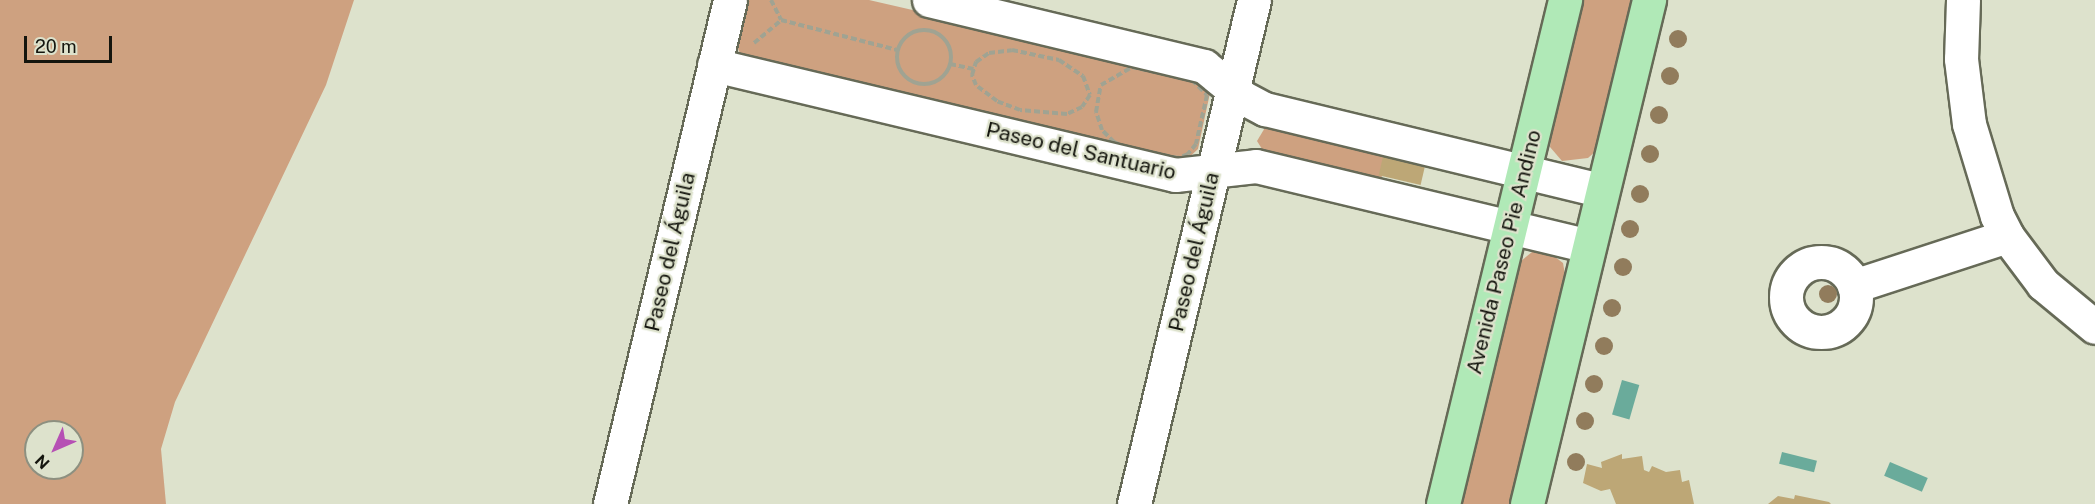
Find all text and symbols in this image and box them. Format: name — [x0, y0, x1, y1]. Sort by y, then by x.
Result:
scale bar — [27, 24, 116, 62]
text: 20 m — [35, 36, 77, 57]
street label: Paseo del Santuario — [983, 117, 1179, 185]
street label: Avenida Paseo Pie Andino — [1461, 127, 1547, 377]
street label: Paseo del Águila — [639, 170, 701, 334]
street label: Paseo del Águila — [1163, 170, 1225, 334]
north arrow — [24, 420, 84, 480]
text: N — [31, 451, 53, 473]

